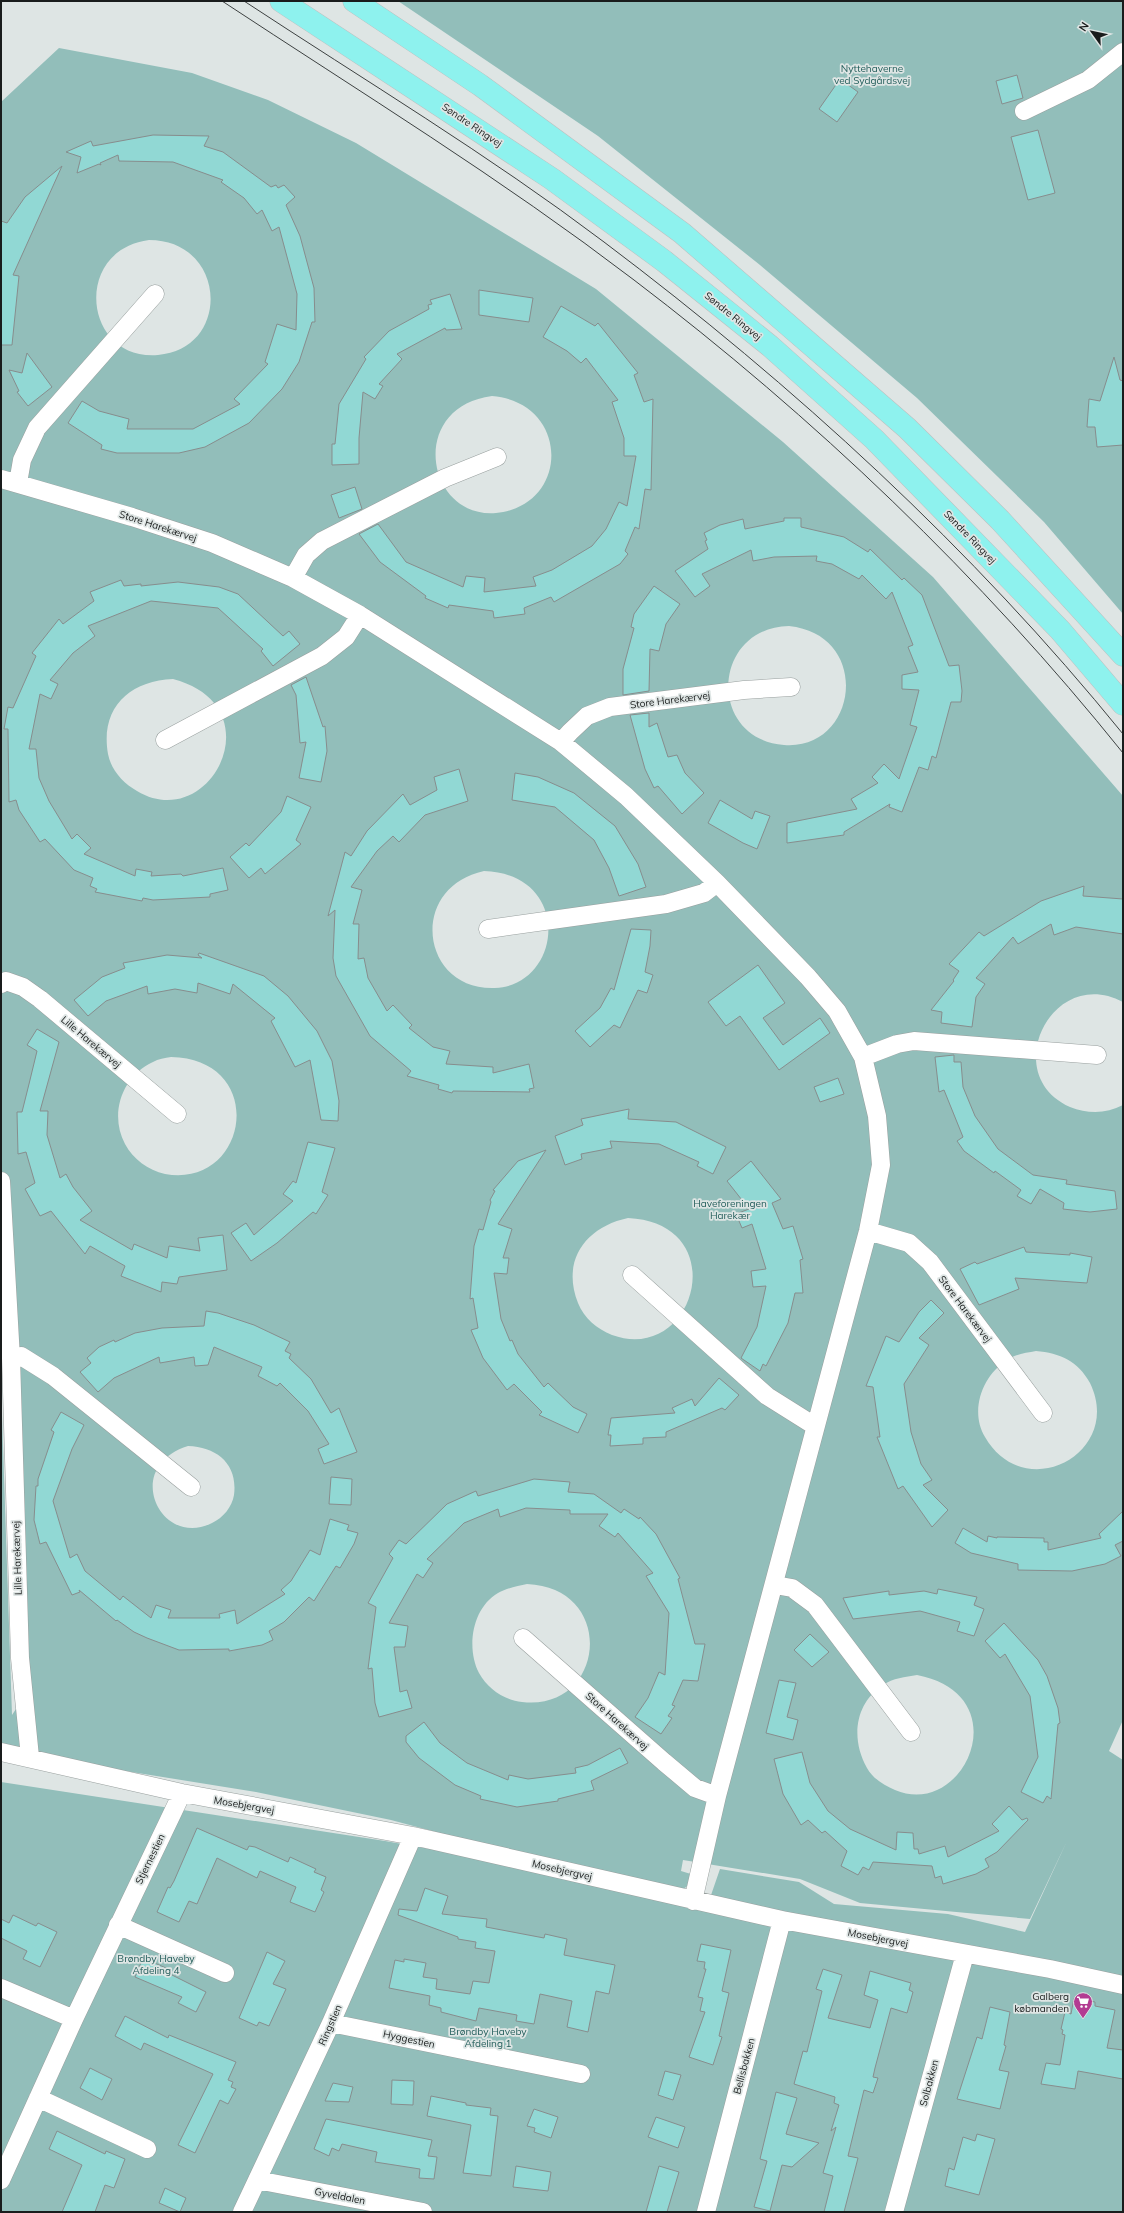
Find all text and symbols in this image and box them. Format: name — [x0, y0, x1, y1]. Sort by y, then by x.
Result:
north arrow — [1072, 12, 1112, 52]
text: N — [1075, 19, 1092, 34]
park label: Nyttehaverne ved Sydgårdsvej — [834, 62, 910, 87]
street label: Søndre Ringvej — [439, 100, 505, 150]
street label: Søndre Ringvej — [702, 289, 764, 343]
street label: Store Harekærvej — [118, 507, 198, 545]
street label: Søndre Ringvej — [941, 507, 999, 567]
street label: Store Harekærvej — [629, 689, 711, 711]
street label: Lille Harekærvej — [58, 1013, 124, 1071]
park label: Haveforeningen Harekær — [693, 1197, 767, 1222]
street label: Store Harekærvej — [936, 1273, 994, 1345]
street label: Lille Harekærvej — [9, 1521, 25, 1595]
street label: Store Harekærvej — [583, 1689, 651, 1753]
street label: Mosebjergvej — [213, 1793, 275, 1817]
street label: Stjernestien — [132, 1832, 168, 1886]
street label: Mosebjergvej — [531, 1857, 593, 1883]
street label: Mosebjergvej — [847, 1926, 909, 1950]
park label: Brøndby Haveby Afdeling 4 — [117, 1952, 195, 1977]
place label: Galberg købmanden — [1014, 1990, 1069, 2015]
supermarket icon: Galberg købmanden — [1072, 1991, 1094, 2019]
street label: Ringstien — [315, 2002, 345, 2047]
park label: Brøndby Haveby Afdeling 1 — [449, 2025, 527, 2050]
street label: Hyggestien — [382, 2027, 436, 2051]
street label: Bellisbakken — [730, 2036, 758, 2096]
street label: Solbakken — [917, 2058, 941, 2108]
street label: Gyveldalen — [313, 2185, 367, 2207]

